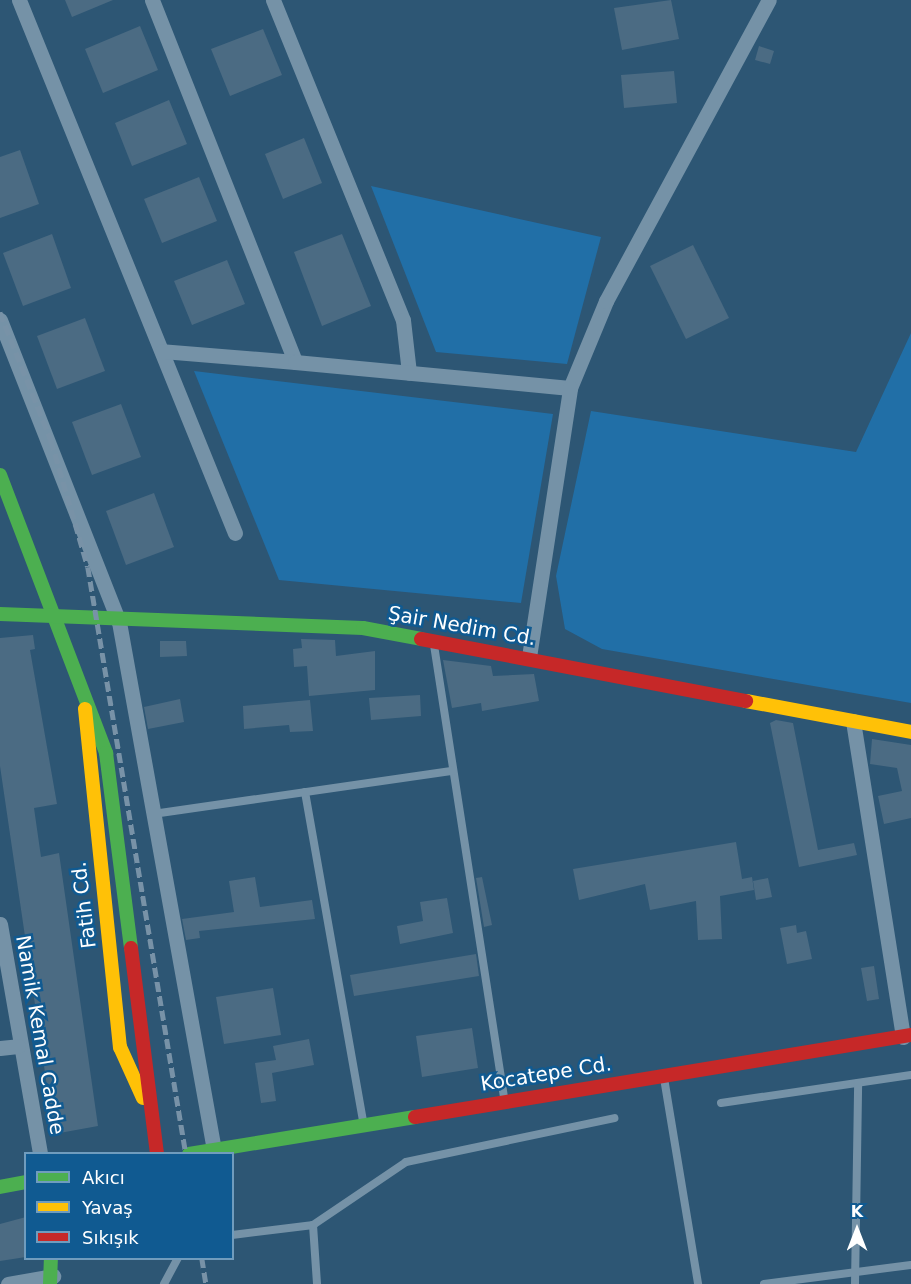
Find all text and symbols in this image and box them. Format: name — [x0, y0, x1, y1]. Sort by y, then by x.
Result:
street label: Şair Nedim Cd. — [386, 601, 538, 651]
street label: Fatih Cd. — [67, 860, 101, 950]
street label: Namik Kemal Cadde — [11, 933, 69, 1137]
street label: Kocatepe Cd. — [479, 1052, 613, 1096]
legend — [24, 1152, 234, 1260]
text: Akıcı — [82, 1167, 125, 1188]
text: Yavaş — [82, 1197, 133, 1218]
north arrow — [827, 1200, 887, 1260]
text: K — [851, 1202, 863, 1221]
text: Sıkışık — [82, 1227, 139, 1248]

